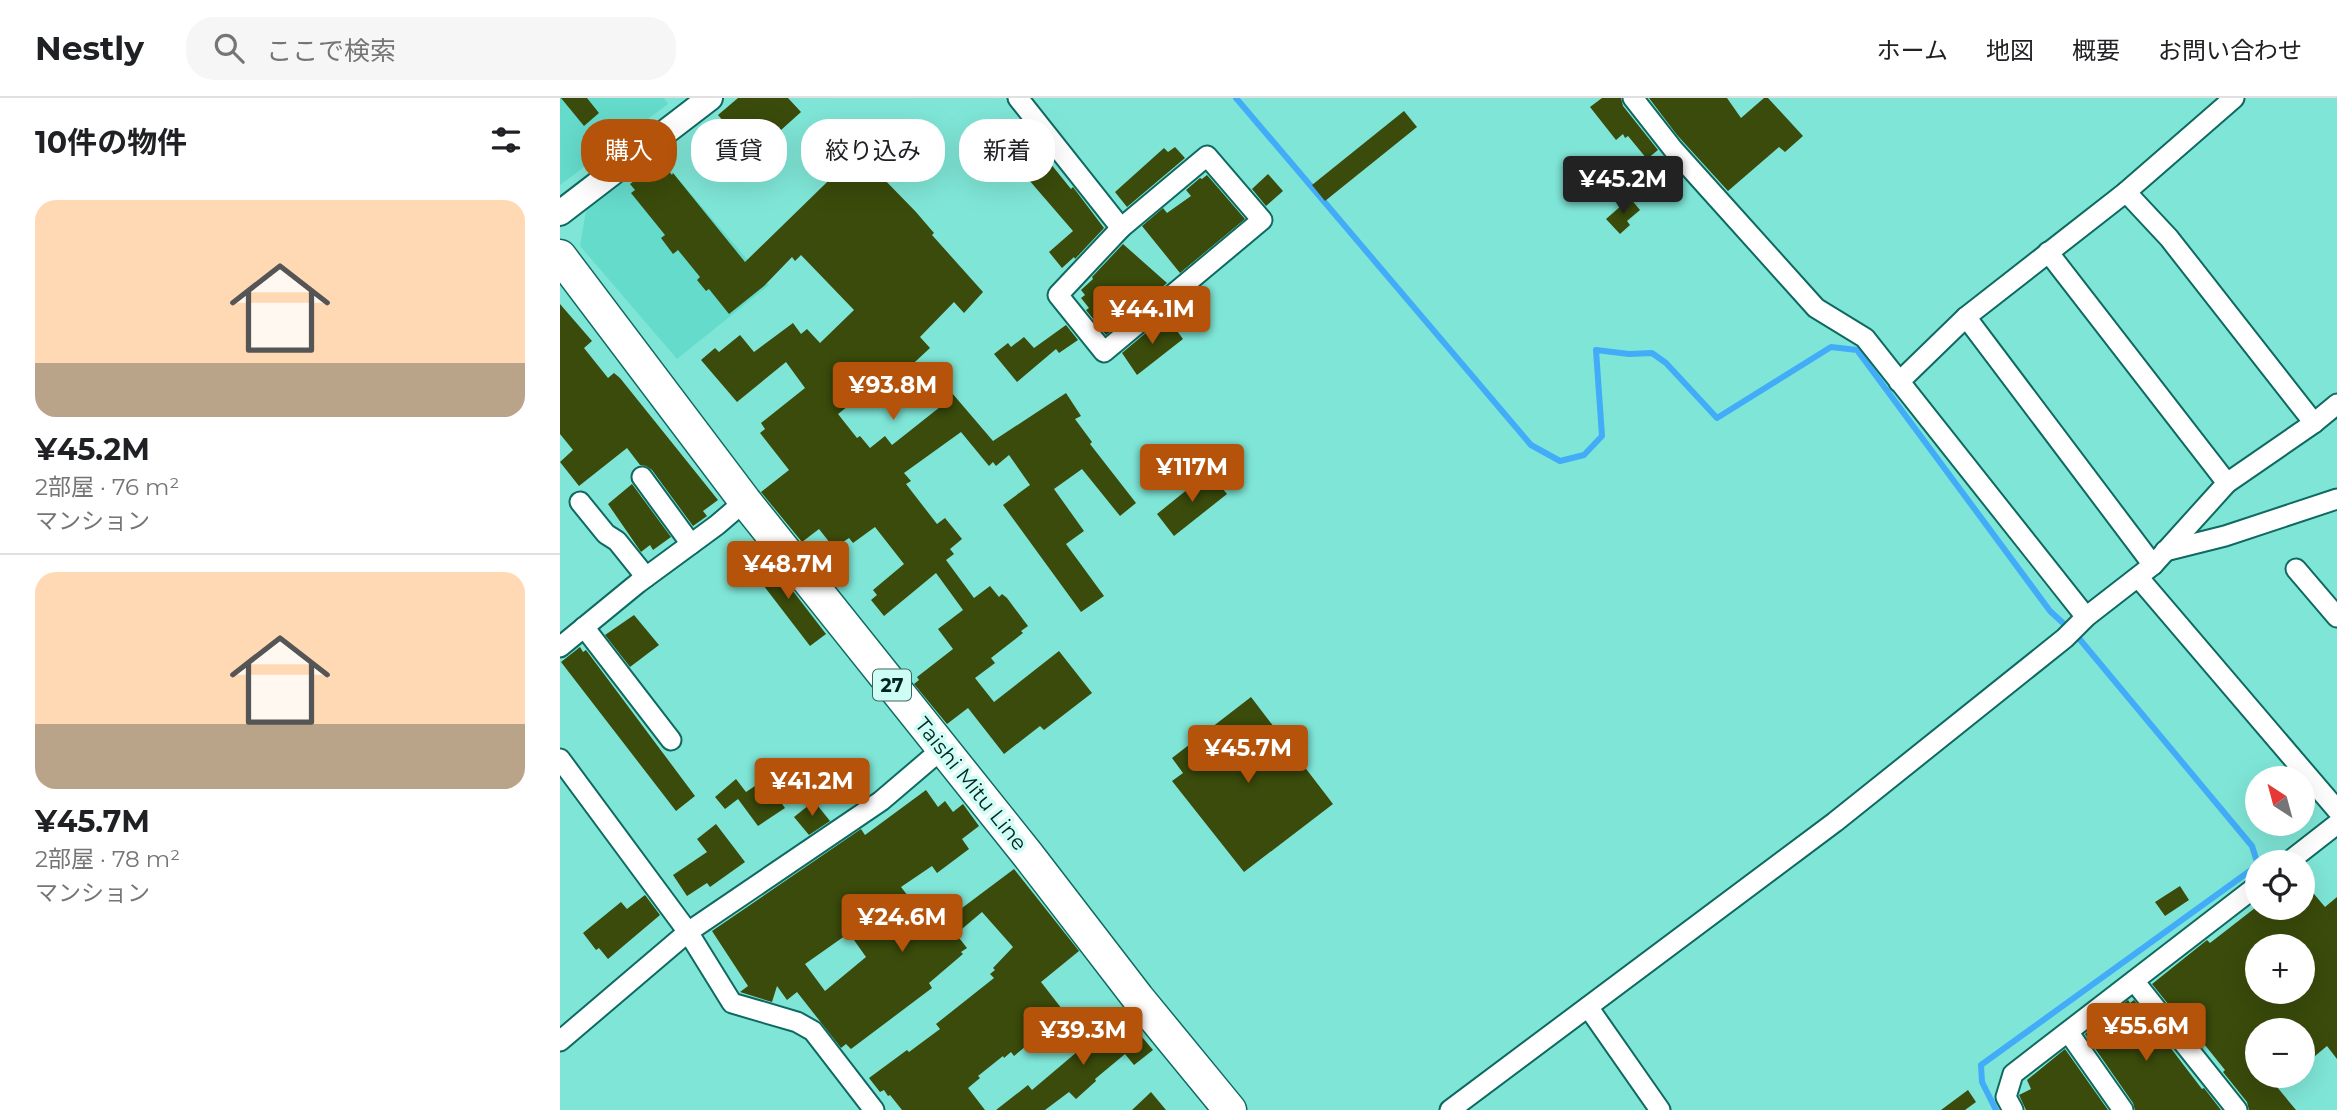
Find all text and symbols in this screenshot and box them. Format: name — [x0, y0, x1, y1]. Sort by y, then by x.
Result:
search box — [186, 17, 676, 80]
text: Nestly — [35, 28, 144, 68]
icon: search — [210, 29, 248, 67]
text: ここで検索 — [266, 35, 396, 67]
text: ホーム — [1877, 36, 1948, 65]
text: 地図 — [1986, 36, 2034, 65]
text: 概要 — [2072, 36, 2120, 65]
text: お問い合わせ — [2158, 36, 2302, 65]
chip: 購入 — [581, 119, 677, 182]
chip: 賃貸 — [691, 119, 787, 182]
chip: 絞り込み — [801, 119, 945, 182]
chip: 新着 — [959, 119, 1055, 182]
icon: filters — [487, 121, 525, 159]
text: 10件の物件 — [35, 124, 187, 161]
pin: ¥45.2M — [1566, 156, 1680, 216]
text: ¥45.2M — [1579, 165, 1667, 193]
icon: home — [217, 245, 343, 371]
pin: ¥44.1M — [1095, 286, 1209, 346]
text: ¥44.1M — [1109, 295, 1195, 323]
pin: ¥93.8M — [836, 362, 950, 422]
text: ¥93.8M — [849, 371, 937, 399]
text: ¥45.2M — [35, 431, 150, 468]
pin: ¥117M — [1143, 444, 1241, 504]
text: ¥117M — [1156, 453, 1228, 481]
text: 2部屋 · 76 m² — [35, 473, 179, 501]
text: マンション — [35, 507, 150, 535]
pin: ¥48.7M — [731, 542, 845, 601]
text: ¥48.7M — [743, 550, 833, 578]
icon: home — [217, 617, 343, 743]
road number: 27 — [873, 670, 911, 700]
street label: Taishi Mitu Line — [910, 712, 1033, 855]
pin: ¥45.7M — [1191, 726, 1305, 785]
text: ¥45.7M — [1204, 734, 1292, 762]
pin: ¥41.2M — [755, 758, 869, 818]
north arrow — [2245, 766, 2315, 836]
map controls — [2245, 766, 2315, 1088]
text: ¥41.2M — [771, 767, 853, 795]
text: ¥45.7M — [35, 803, 150, 840]
text: 2部屋 · 78 m² — [35, 845, 180, 873]
button: locate — [2245, 850, 2315, 920]
text: マンション — [35, 879, 150, 907]
pin: ¥24.6M — [845, 894, 959, 954]
text: ¥24.6M — [858, 903, 946, 931]
button: + — [2245, 934, 2315, 1004]
pin: ¥55.6M — [2089, 1004, 2203, 1063]
pin: ¥39.3M — [1026, 1007, 1140, 1067]
text: ¥55.6M — [2103, 1012, 2189, 1040]
text: ¥39.3M — [1040, 1016, 1126, 1044]
button: − — [2245, 1018, 2315, 1088]

